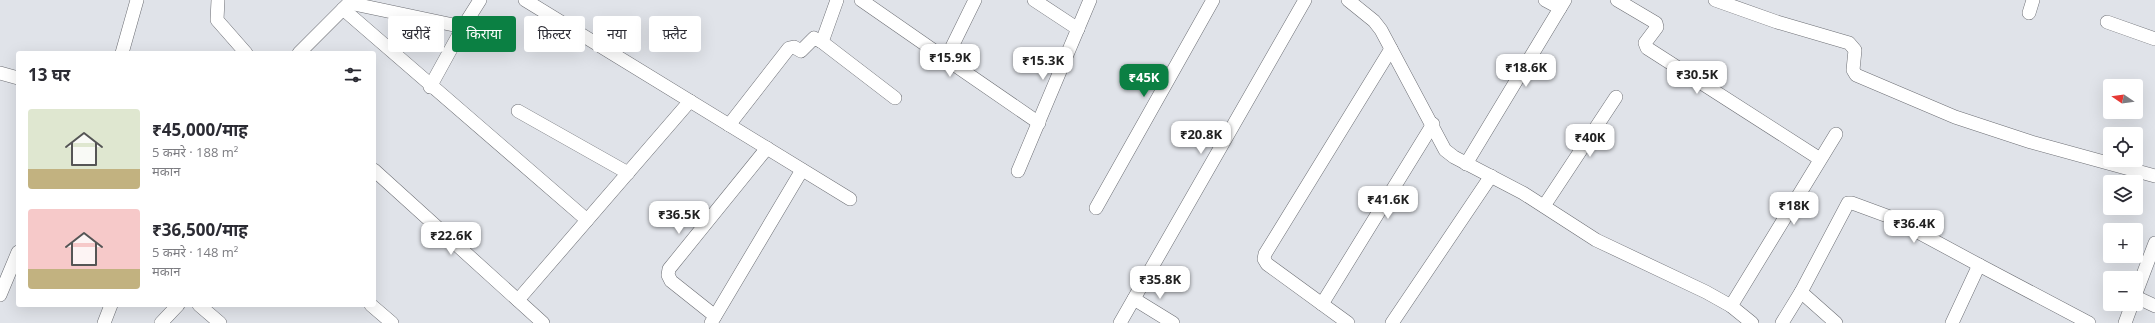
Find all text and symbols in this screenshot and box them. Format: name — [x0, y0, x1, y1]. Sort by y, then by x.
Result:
chip: खरीदें — [388, 16, 444, 52]
chip: किराया — [452, 16, 516, 52]
chip: फ़िल्टर — [524, 16, 585, 52]
chip: नया — [593, 16, 641, 52]
chip: फ़्लैट — [649, 16, 701, 52]
pin: ₹15.9K — [917, 44, 983, 78]
pin: ₹15.3K — [1010, 47, 1076, 81]
text: ₹15.9K — [929, 48, 971, 66]
text: ₹15.3K — [1022, 51, 1064, 69]
pin: ₹18.6K — [1493, 54, 1559, 88]
text: ₹18.6K — [1505, 58, 1547, 76]
pin: ₹30.5K — [1664, 61, 1730, 95]
text: 13 घर — [28, 63, 70, 86]
icon: filters — [342, 64, 364, 86]
pin: ₹45K — [1120, 64, 1168, 98]
text: ₹30.5K — [1676, 65, 1718, 83]
text: ₹45K — [1129, 68, 1159, 86]
north arrow — [2103, 79, 2143, 119]
map controls — [2103, 79, 2143, 311]
text: ₹45,000/माह — [152, 118, 248, 141]
pin: ₹20.8K — [1168, 121, 1234, 155]
pin: ₹40K — [1566, 124, 1614, 158]
icon: home — [60, 125, 108, 173]
text: ₹20.8K — [1180, 125, 1222, 143]
button: locate — [2103, 127, 2143, 167]
text: ₹40K — [1575, 128, 1605, 146]
text: 5 कमरे · 188 m² — [152, 143, 238, 161]
text: मकान — [152, 162, 180, 180]
button: layers — [2103, 175, 2143, 215]
pin: ₹41.6K — [1355, 186, 1421, 220]
text: ₹41.6K — [1367, 190, 1409, 208]
pin: ₹18K — [1770, 192, 1818, 226]
text: ₹18K — [1779, 196, 1809, 214]
pin: ₹36.5K — [646, 201, 712, 235]
text: ₹36.5K — [658, 205, 700, 223]
pin: ₹36.4K — [1881, 210, 1947, 244]
text: ₹36.4K — [1893, 214, 1935, 232]
text: ₹36,500/माह — [152, 218, 248, 241]
pin: ₹22.6K — [418, 222, 484, 256]
button: + — [2103, 223, 2143, 263]
icon: home — [60, 225, 108, 273]
text: ₹22.6K — [430, 226, 472, 244]
text: 5 कमरे · 148 m² — [152, 243, 238, 261]
text: मकान — [152, 262, 180, 280]
pin: ₹35.8K — [1127, 266, 1193, 300]
text: ₹35.8K — [1139, 270, 1181, 288]
button: − — [2103, 271, 2143, 311]

